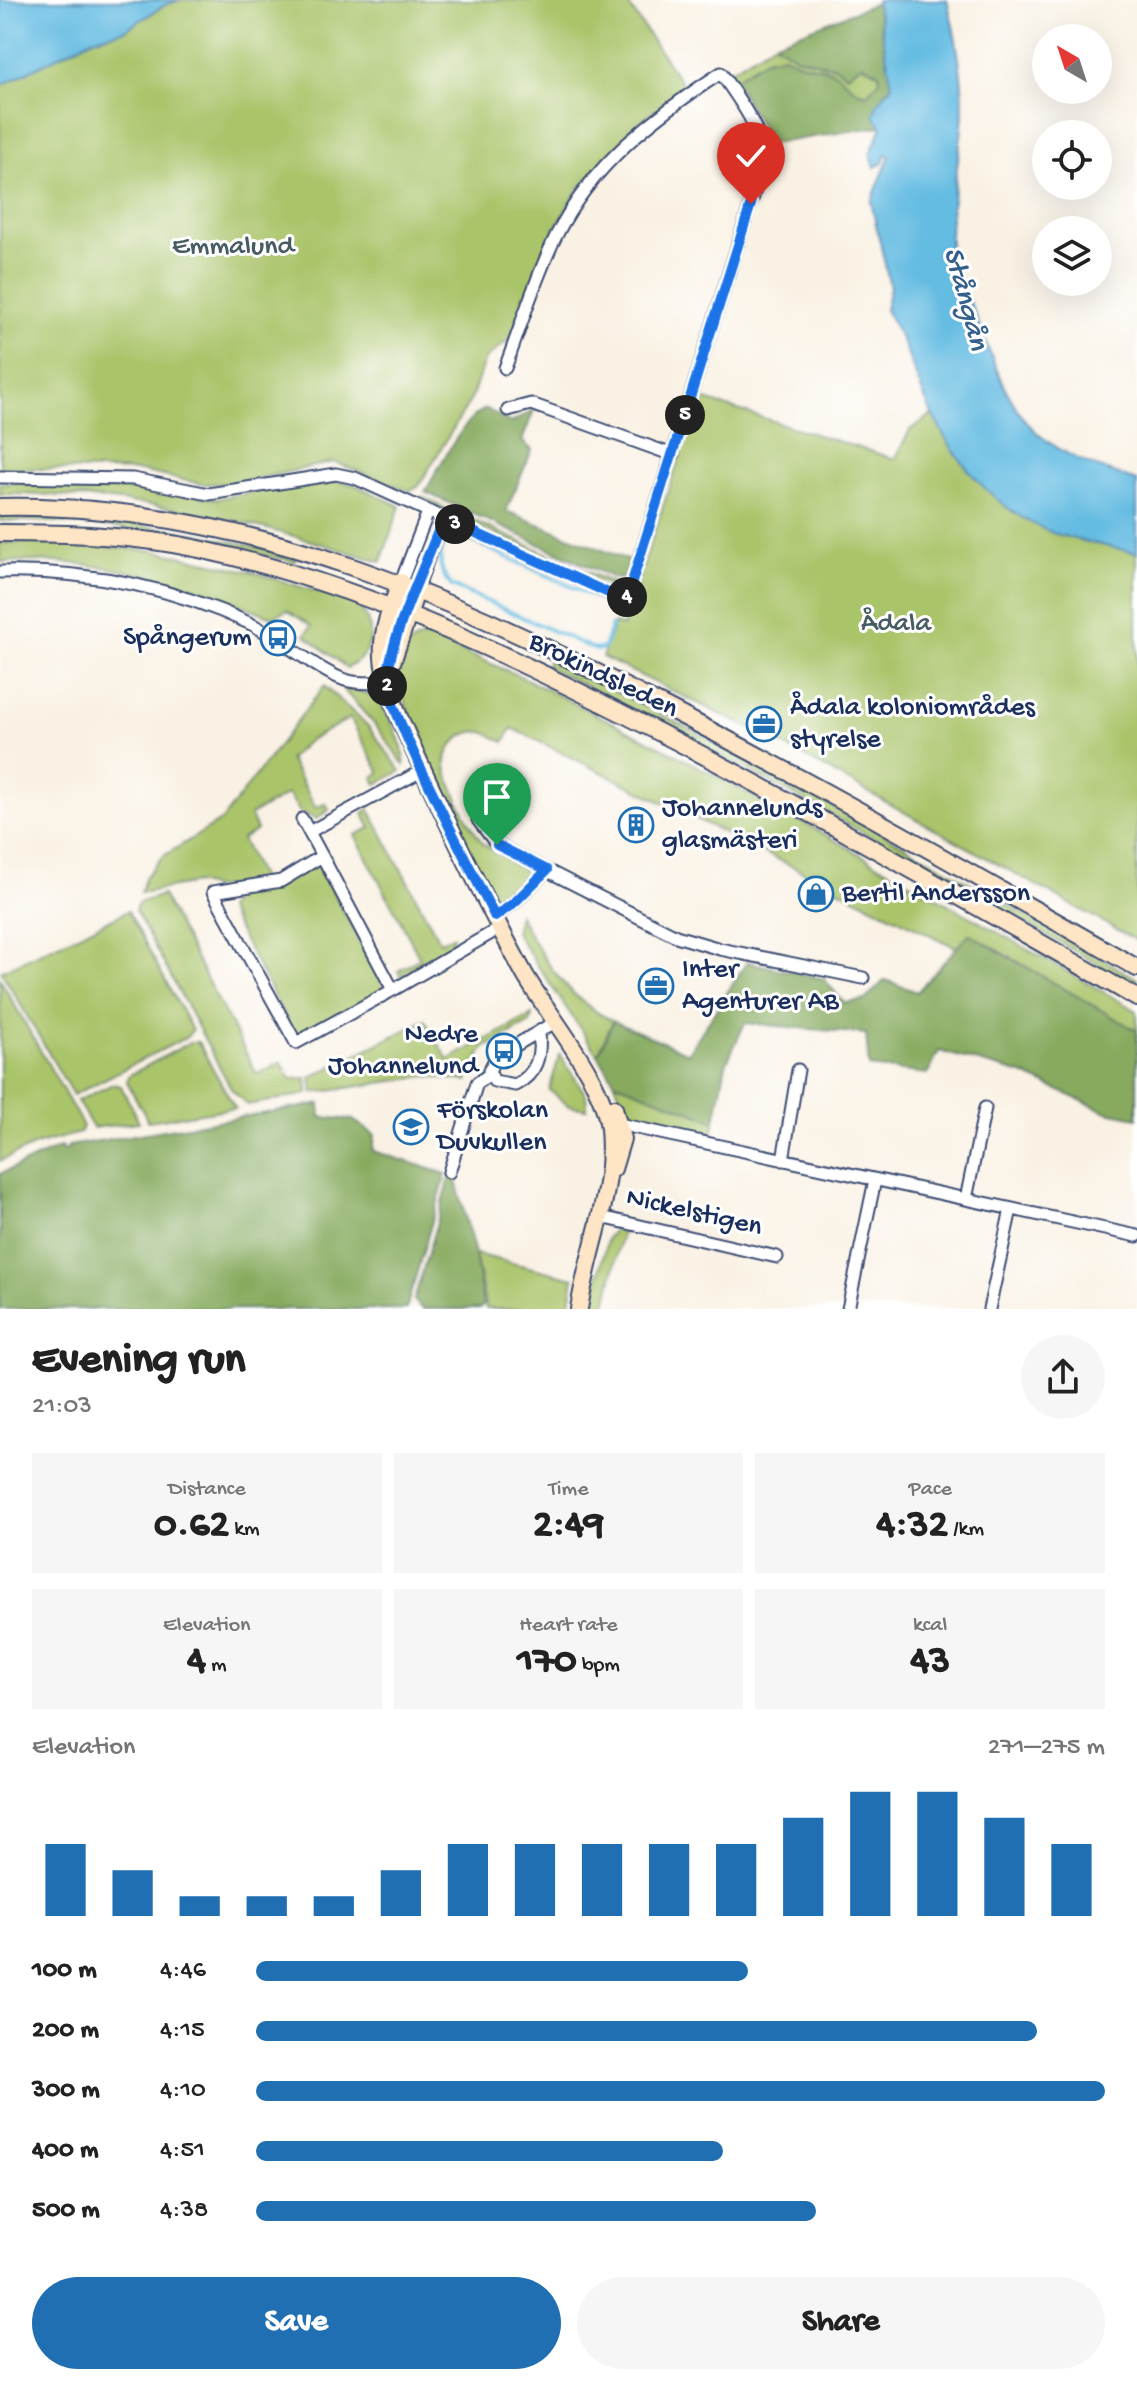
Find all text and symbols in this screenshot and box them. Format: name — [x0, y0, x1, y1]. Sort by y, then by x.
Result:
north arrow — [1032, 24, 1112, 104]
map controls — [1032, 24, 1112, 296]
button: locate — [1032, 120, 1112, 200]
pin — [717, 122, 785, 204]
icon: check — [729, 134, 773, 178]
button: layers — [1032, 216, 1112, 296]
park label: Emmalund — [172, 231, 296, 264]
water label: Stångån — [934, 244, 995, 355]
pin: 5 — [665, 395, 705, 435]
text: 5 — [679, 402, 691, 428]
pin: 3 — [435, 504, 475, 544]
text: 3 — [449, 511, 461, 537]
pin: 4 — [607, 577, 647, 617]
text: 4 — [622, 584, 632, 610]
park label: Ådala — [861, 607, 933, 641]
bus stop icon: Spångerum — [259, 619, 297, 657]
place label: Spångerum — [123, 622, 252, 655]
street label: Brokindsleden — [522, 625, 684, 727]
pin: 2 — [367, 666, 407, 706]
text: 2 — [382, 673, 392, 699]
place label: Ådala koloniområdes styrelse — [790, 691, 1036, 757]
office icon: Ådala koloniområdes styrelse — [745, 705, 783, 743]
pin — [463, 763, 531, 845]
icon: arrive — [475, 775, 519, 819]
place label: Johannelunds glasmästeri — [662, 793, 823, 858]
building icon: Johannelunds glasmästeri — [617, 806, 655, 844]
shop icon: Bertil Andersson — [797, 875, 835, 913]
place label: Bertil Andersson — [841, 878, 1031, 911]
place label: Inter Agenturer AB — [682, 954, 839, 1019]
office icon: Inter Agenturer AB — [637, 967, 675, 1005]
place label: Nedre Johannelund — [328, 1019, 481, 1084]
bus stop icon: Nedre Johannelund — [485, 1032, 523, 1070]
place label: Förskolan Duvkullen — [435, 1095, 549, 1160]
school or university icon: Förskolan Duvkullen — [392, 1108, 430, 1146]
street label: Nickelstigen — [623, 1181, 766, 1245]
button: share — [1021, 1335, 1105, 1419]
text: Evening run — [32, 1336, 245, 1388]
text: 21:03 — [32, 1392, 92, 1423]
text: Distance — [168, 1477, 246, 1503]
text: Time — [548, 1477, 589, 1503]
text: Pace — [909, 1477, 952, 1503]
text: 0.62 — [154, 1503, 229, 1550]
text: 2:49 — [533, 1503, 604, 1550]
text: 4:32 — [876, 1503, 948, 1550]
text: km — [229, 1517, 260, 1543]
text: /km — [948, 1517, 984, 1543]
text: Elevation — [163, 1613, 251, 1639]
text: Heart rate — [519, 1613, 618, 1639]
text: kcal — [913, 1613, 947, 1639]
text: 4 — [187, 1639, 206, 1686]
text: 170 — [517, 1639, 577, 1686]
text: 43 — [910, 1639, 950, 1686]
text: m — [206, 1653, 227, 1679]
text: bpm — [577, 1653, 620, 1679]
text: Elevation — [32, 1733, 135, 1764]
text: 271–275 m — [988, 1733, 1105, 1764]
text: 100 m — [32, 1956, 97, 1987]
text: 4:46 — [160, 1956, 206, 1987]
text: 200 m — [32, 2016, 99, 2047]
text: 4:15 — [160, 2016, 205, 2047]
text: 300 m — [32, 2076, 100, 2107]
text: 4:10 — [160, 2076, 206, 2107]
text: 400 m — [32, 2136, 98, 2167]
text: 4:51 — [160, 2136, 205, 2167]
text: 500 m — [32, 2196, 100, 2227]
text: 4:38 — [160, 2196, 208, 2227]
button: Save — [32, 2277, 561, 2369]
button: Share — [577, 2277, 1105, 2369]

